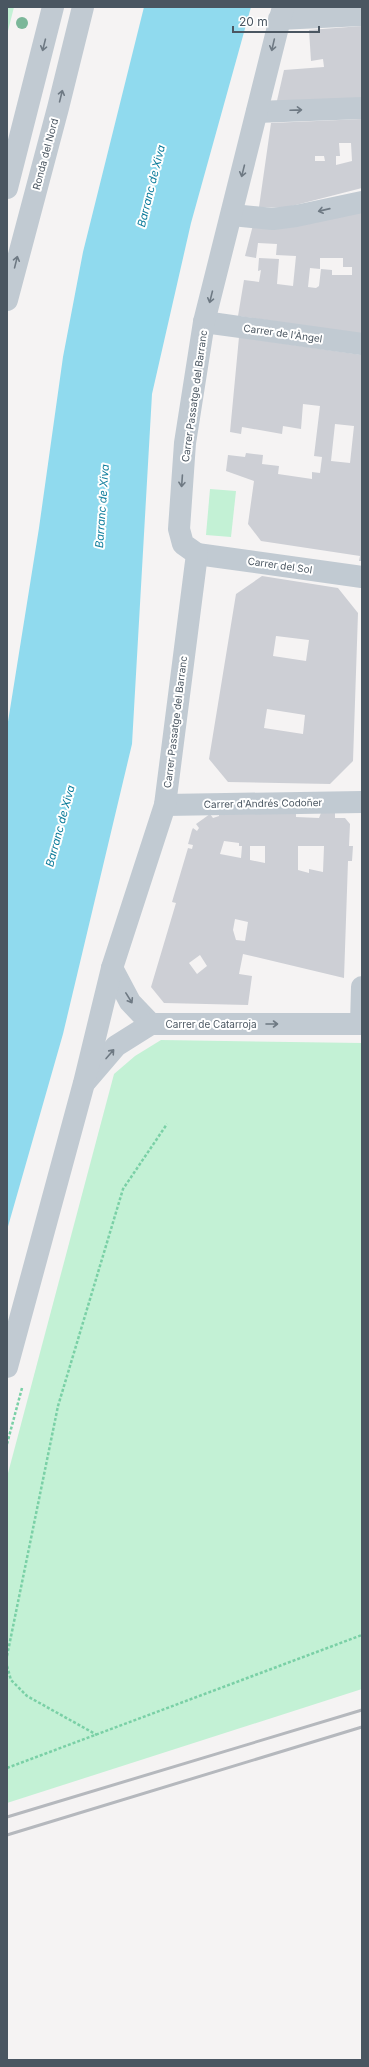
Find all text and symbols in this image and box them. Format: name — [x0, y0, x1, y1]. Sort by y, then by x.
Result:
scale bar — [233, 8, 319, 34]
text: 20 m — [239, 14, 268, 29]
one-way arrow — [40, 38, 47, 51]
one-way arrow — [269, 38, 277, 51]
one-way arrow — [58, 90, 65, 103]
one-way arrow — [289, 107, 302, 114]
street label: Ronda del Nord — [30, 117, 60, 191]
water label: Barranc de Xiva — [134, 143, 168, 228]
one-way arrow — [238, 164, 246, 177]
one-way arrow — [318, 207, 331, 215]
one-way arrow — [13, 256, 21, 269]
one-way arrow — [206, 290, 214, 303]
street label: Carrer de l'Àngel — [243, 321, 323, 344]
street label: Carrer Passatge del Barranc — [179, 329, 209, 463]
water label: Barranc de Xiva — [92, 463, 112, 548]
one-way arrow — [179, 474, 186, 487]
street label: Carrer del Sol — [247, 555, 313, 575]
street label: Carrer Passatge del Barranc — [161, 655, 189, 789]
water label: Barranc de Xiva — [42, 783, 78, 868]
street label: Carrer d'Andrés Codoñer — [204, 796, 323, 810]
one-way arrow — [125, 992, 133, 1004]
street label: Carrer de Catarroja — [165, 1018, 257, 1030]
one-way arrow — [265, 1020, 278, 1028]
one-way arrow — [105, 1048, 114, 1059]

